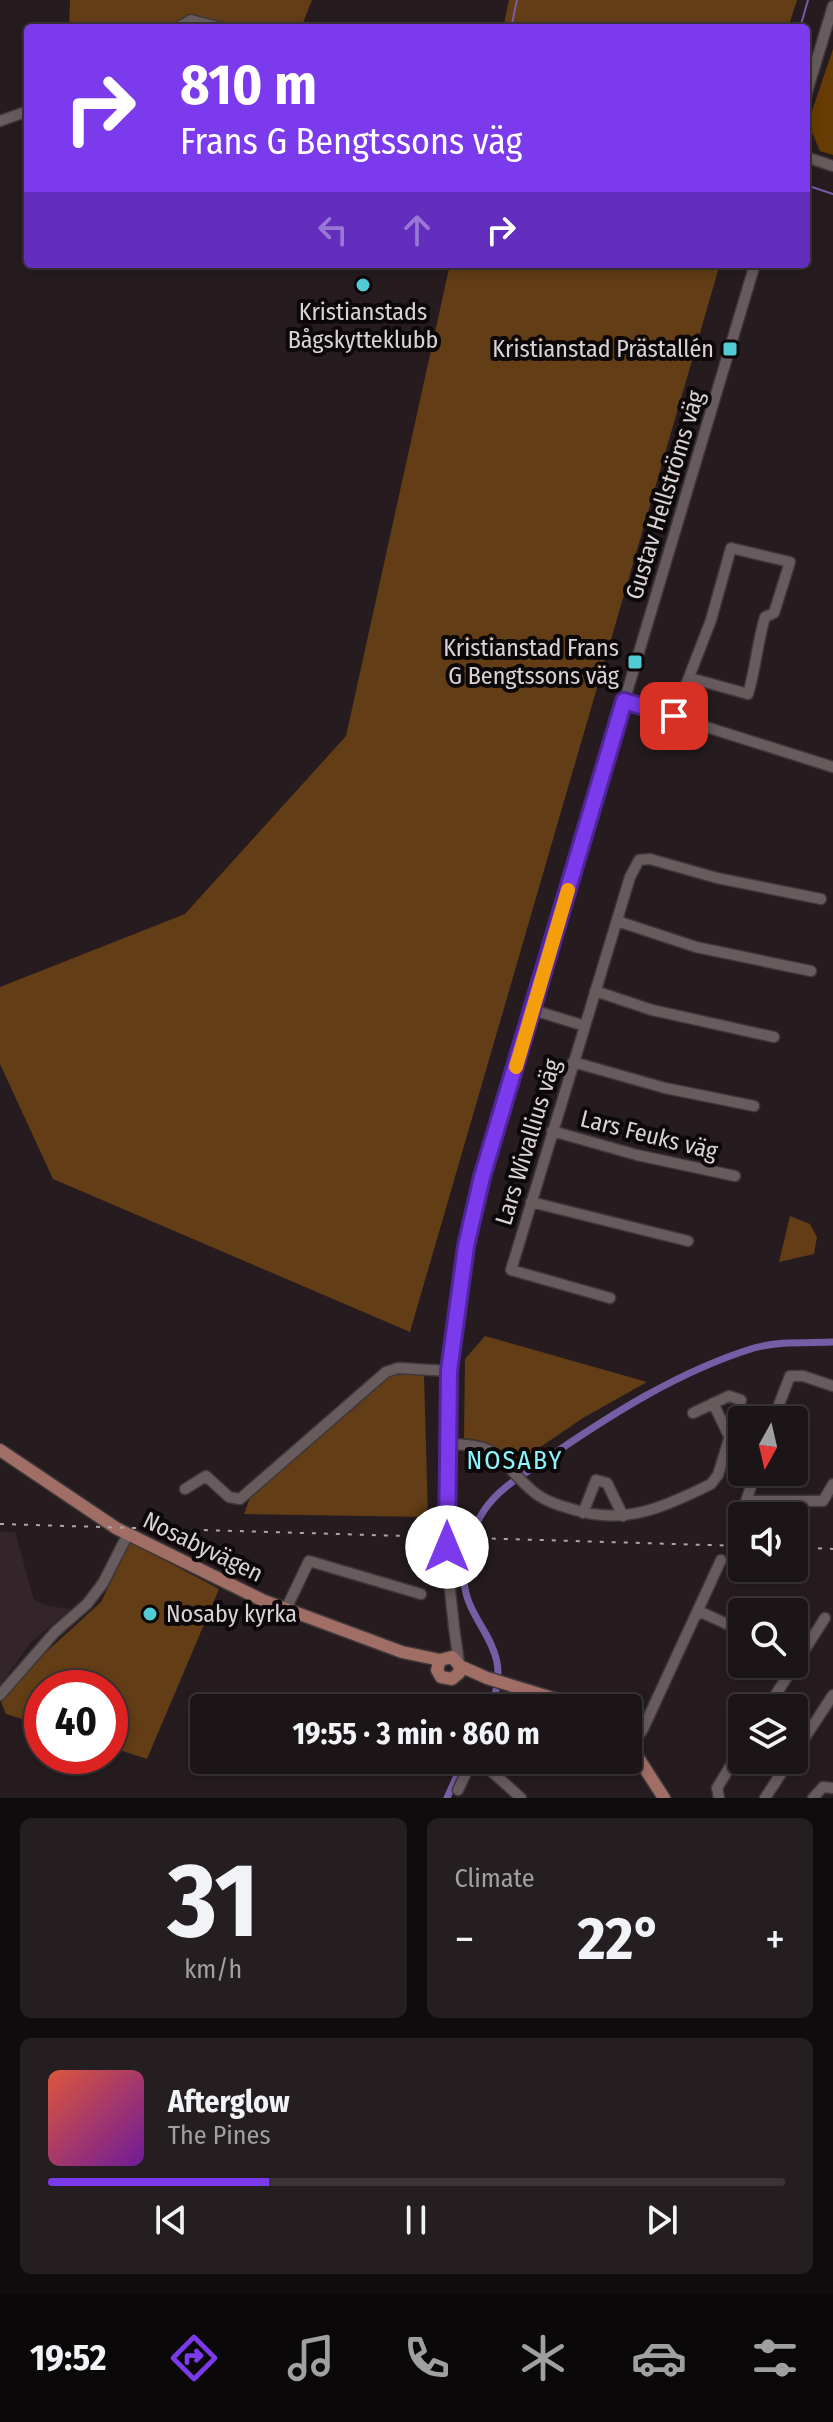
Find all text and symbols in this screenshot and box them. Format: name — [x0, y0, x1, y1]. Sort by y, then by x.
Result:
text: 810 m — [180, 52, 317, 119]
icon: right — [48, 56, 152, 160]
text: Frans G Bengtssons väg — [180, 120, 522, 164]
icon: left — [311, 208, 355, 252]
icon: ahead — [395, 208, 439, 252]
icon: right — [479, 208, 523, 252]
marker: Kristianstads Bågskytteklubb — [354, 276, 372, 294]
place label: Kristianstads Bågskytteklubb — [288, 298, 438, 354]
place label: Kristianstad Prästallén — [492, 335, 714, 363]
marker: Kristianstad Prästallén — [721, 340, 739, 358]
street label: Gustav Hellströms väg — [620, 386, 710, 603]
place label: Kristianstad Frans G Bengtssons väg — [443, 634, 620, 690]
marker: Kristianstad Frans G Bengtssons väg — [626, 653, 644, 671]
pin — [640, 682, 708, 750]
icon: arrive — [652, 694, 696, 738]
street label: Lars Wivallius väg — [489, 1055, 567, 1228]
street label: Lars Feuks väg — [578, 1104, 721, 1166]
north arrow — [728, 1406, 808, 1486]
map controls — [728, 1406, 808, 1774]
district label: NOSABY — [466, 1445, 564, 1476]
button: sound — [728, 1502, 808, 1582]
position arrow — [405, 1505, 489, 1589]
street label: Nosabyvägen — [139, 1506, 267, 1588]
button: search — [728, 1598, 808, 1678]
place label: Nosaby kyrka — [166, 1600, 297, 1628]
marker: Nosaby kyrka — [141, 1605, 159, 1623]
speed limit sign: 40 — [24, 1670, 128, 1774]
button: layers — [728, 1694, 808, 1774]
text: 19:55 · 3 min · 860 m — [292, 1716, 540, 1752]
text: 31 — [168, 1839, 259, 1964]
text: Climate — [455, 1863, 535, 1894]
text: 22° — [578, 1903, 661, 1975]
text: − — [455, 1913, 474, 1966]
text: + — [765, 1913, 785, 1966]
text: km/h — [184, 1954, 242, 1985]
text: Afterglow — [168, 2084, 290, 2120]
text: The Pines — [168, 2120, 271, 2151]
icon: previous — [149, 2198, 193, 2242]
icon: pause — [394, 2198, 438, 2242]
icon: next — [640, 2198, 684, 2242]
icon: directions — [166, 2330, 222, 2386]
icon: music — [283, 2330, 339, 2386]
icon: phone — [399, 2330, 455, 2386]
icon: climate — [515, 2330, 571, 2386]
icon: car — [631, 2330, 687, 2386]
icon: filters — [747, 2330, 803, 2386]
text: 19:52 — [30, 2336, 106, 2380]

